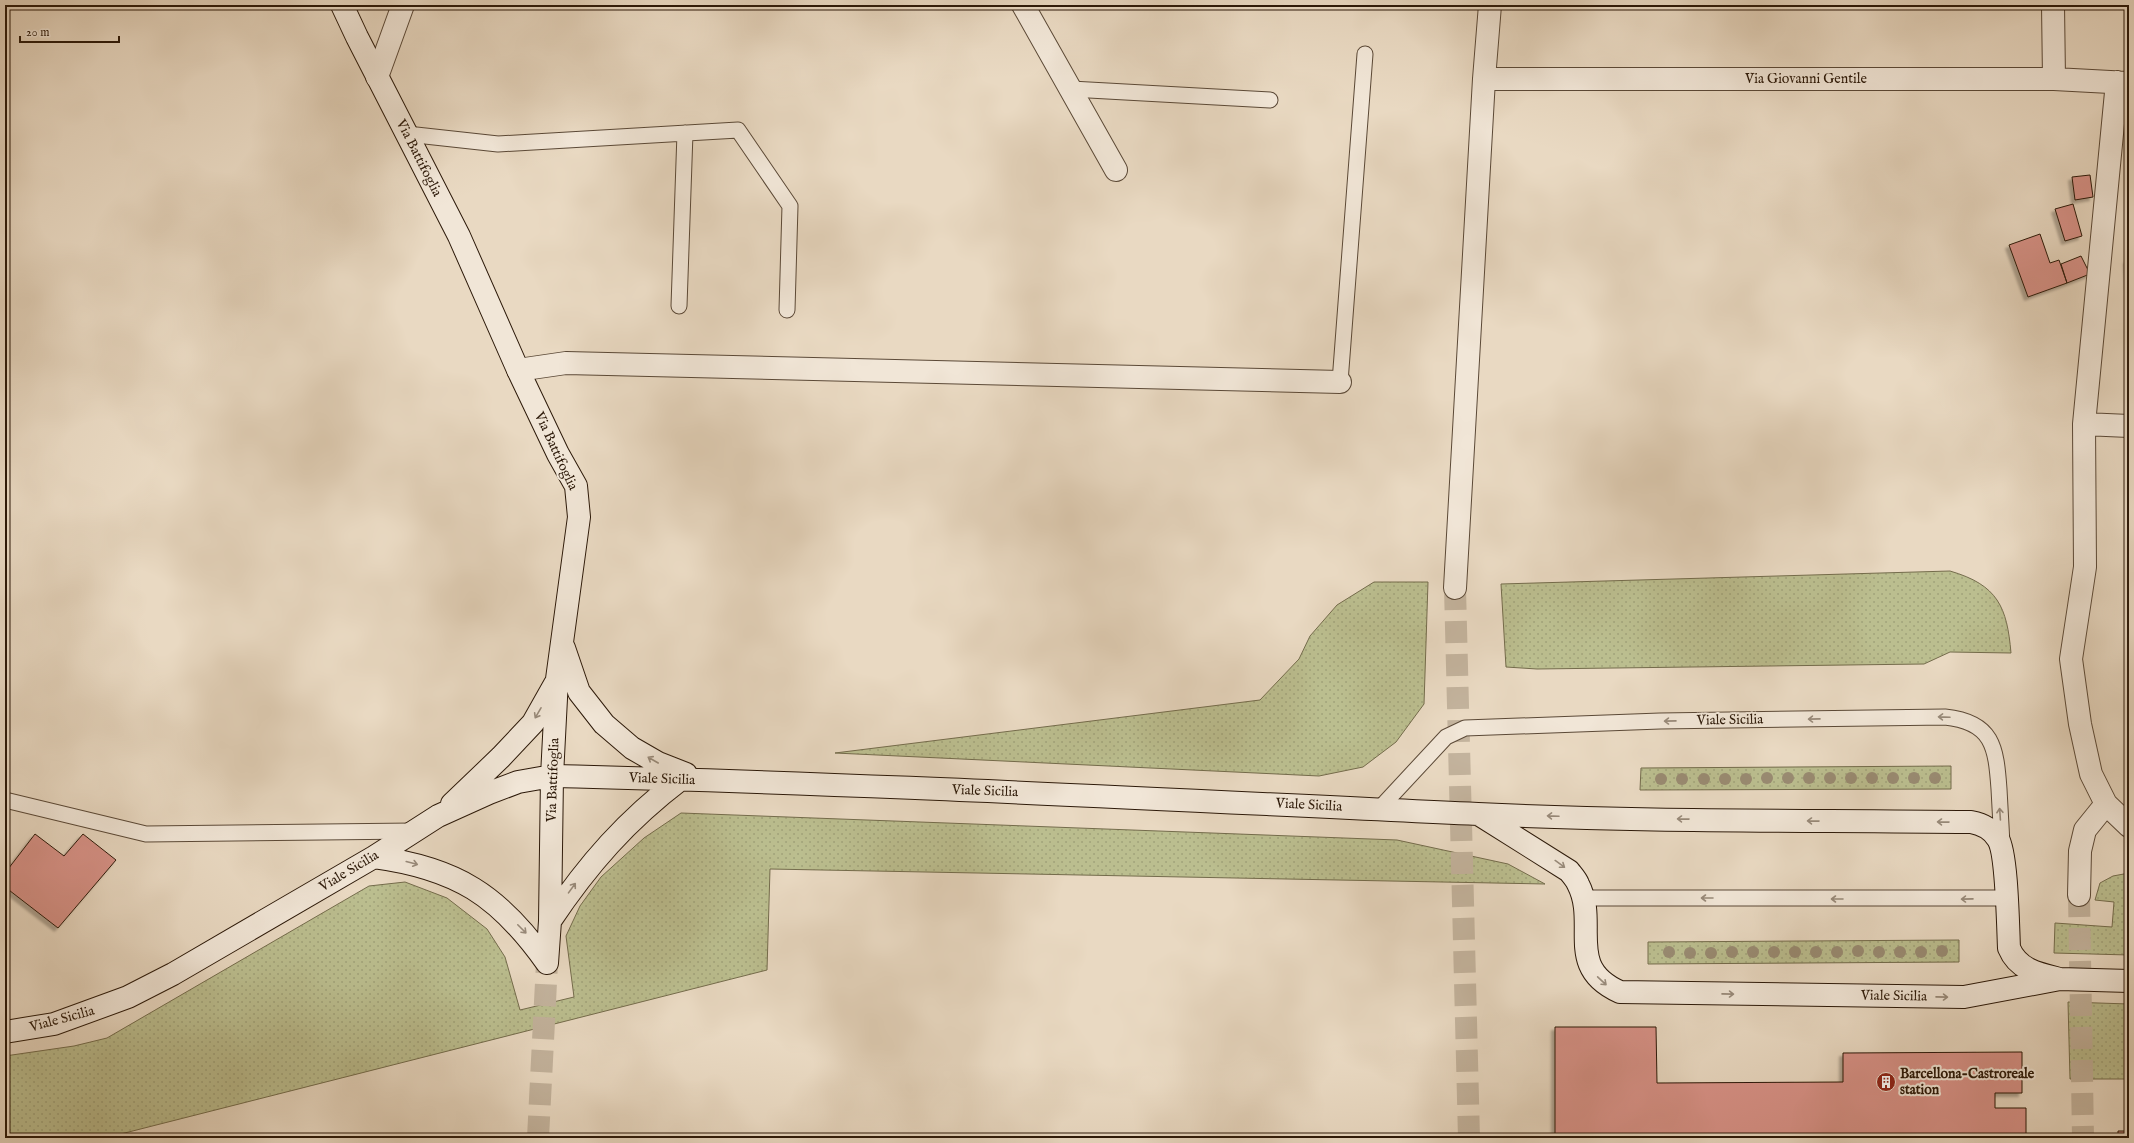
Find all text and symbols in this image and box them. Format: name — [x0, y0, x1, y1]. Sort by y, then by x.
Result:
scale bar — [20, 18, 119, 44]
text: 20 m — [26, 25, 49, 40]
street label: Via Giovanni Gentile — [1744, 70, 1868, 88]
street label: Via Battifoglia — [391, 115, 447, 201]
street label: Via Battifoglia — [530, 408, 582, 494]
one-way arrow — [534, 707, 542, 719]
street label: Viale Sicilia — [1696, 710, 1764, 730]
one-way arrow — [1937, 713, 1950, 721]
one-way arrow — [1808, 715, 1821, 723]
one-way arrow — [1664, 717, 1677, 725]
street label: Via Battifoglia — [542, 737, 564, 824]
one-way arrow — [647, 756, 659, 764]
street label: Viale Sicilia — [627, 769, 696, 789]
street label: Viale Sicilia — [950, 781, 1019, 801]
street label: Viale Sicilia — [1274, 794, 1344, 816]
one-way arrow — [1997, 808, 2004, 821]
one-way arrow — [1547, 813, 1560, 820]
one-way arrow — [1677, 815, 1690, 823]
one-way arrow — [1807, 817, 1820, 824]
one-way arrow — [1937, 818, 1950, 826]
street label: Viale Sicilia — [315, 846, 383, 896]
one-way arrow — [405, 860, 418, 867]
one-way arrow — [1555, 860, 1566, 868]
one-way arrow — [568, 883, 576, 894]
one-way arrow — [1701, 894, 1714, 902]
one-way arrow — [1831, 895, 1844, 903]
one-way arrow — [1961, 895, 1974, 903]
one-way arrow — [517, 924, 527, 934]
one-way arrow — [1597, 976, 1607, 986]
street label: Viale Sicilia — [1860, 986, 1928, 1006]
one-way arrow — [1721, 990, 1734, 998]
one-way arrow — [1935, 993, 1948, 1000]
street label: Viale Sicilia — [27, 1001, 97, 1037]
place label: Barcellona-Castroreale station — [1900, 1065, 2035, 1099]
building icon: Barcellona-Castroreale station — [1875, 1071, 1897, 1093]

